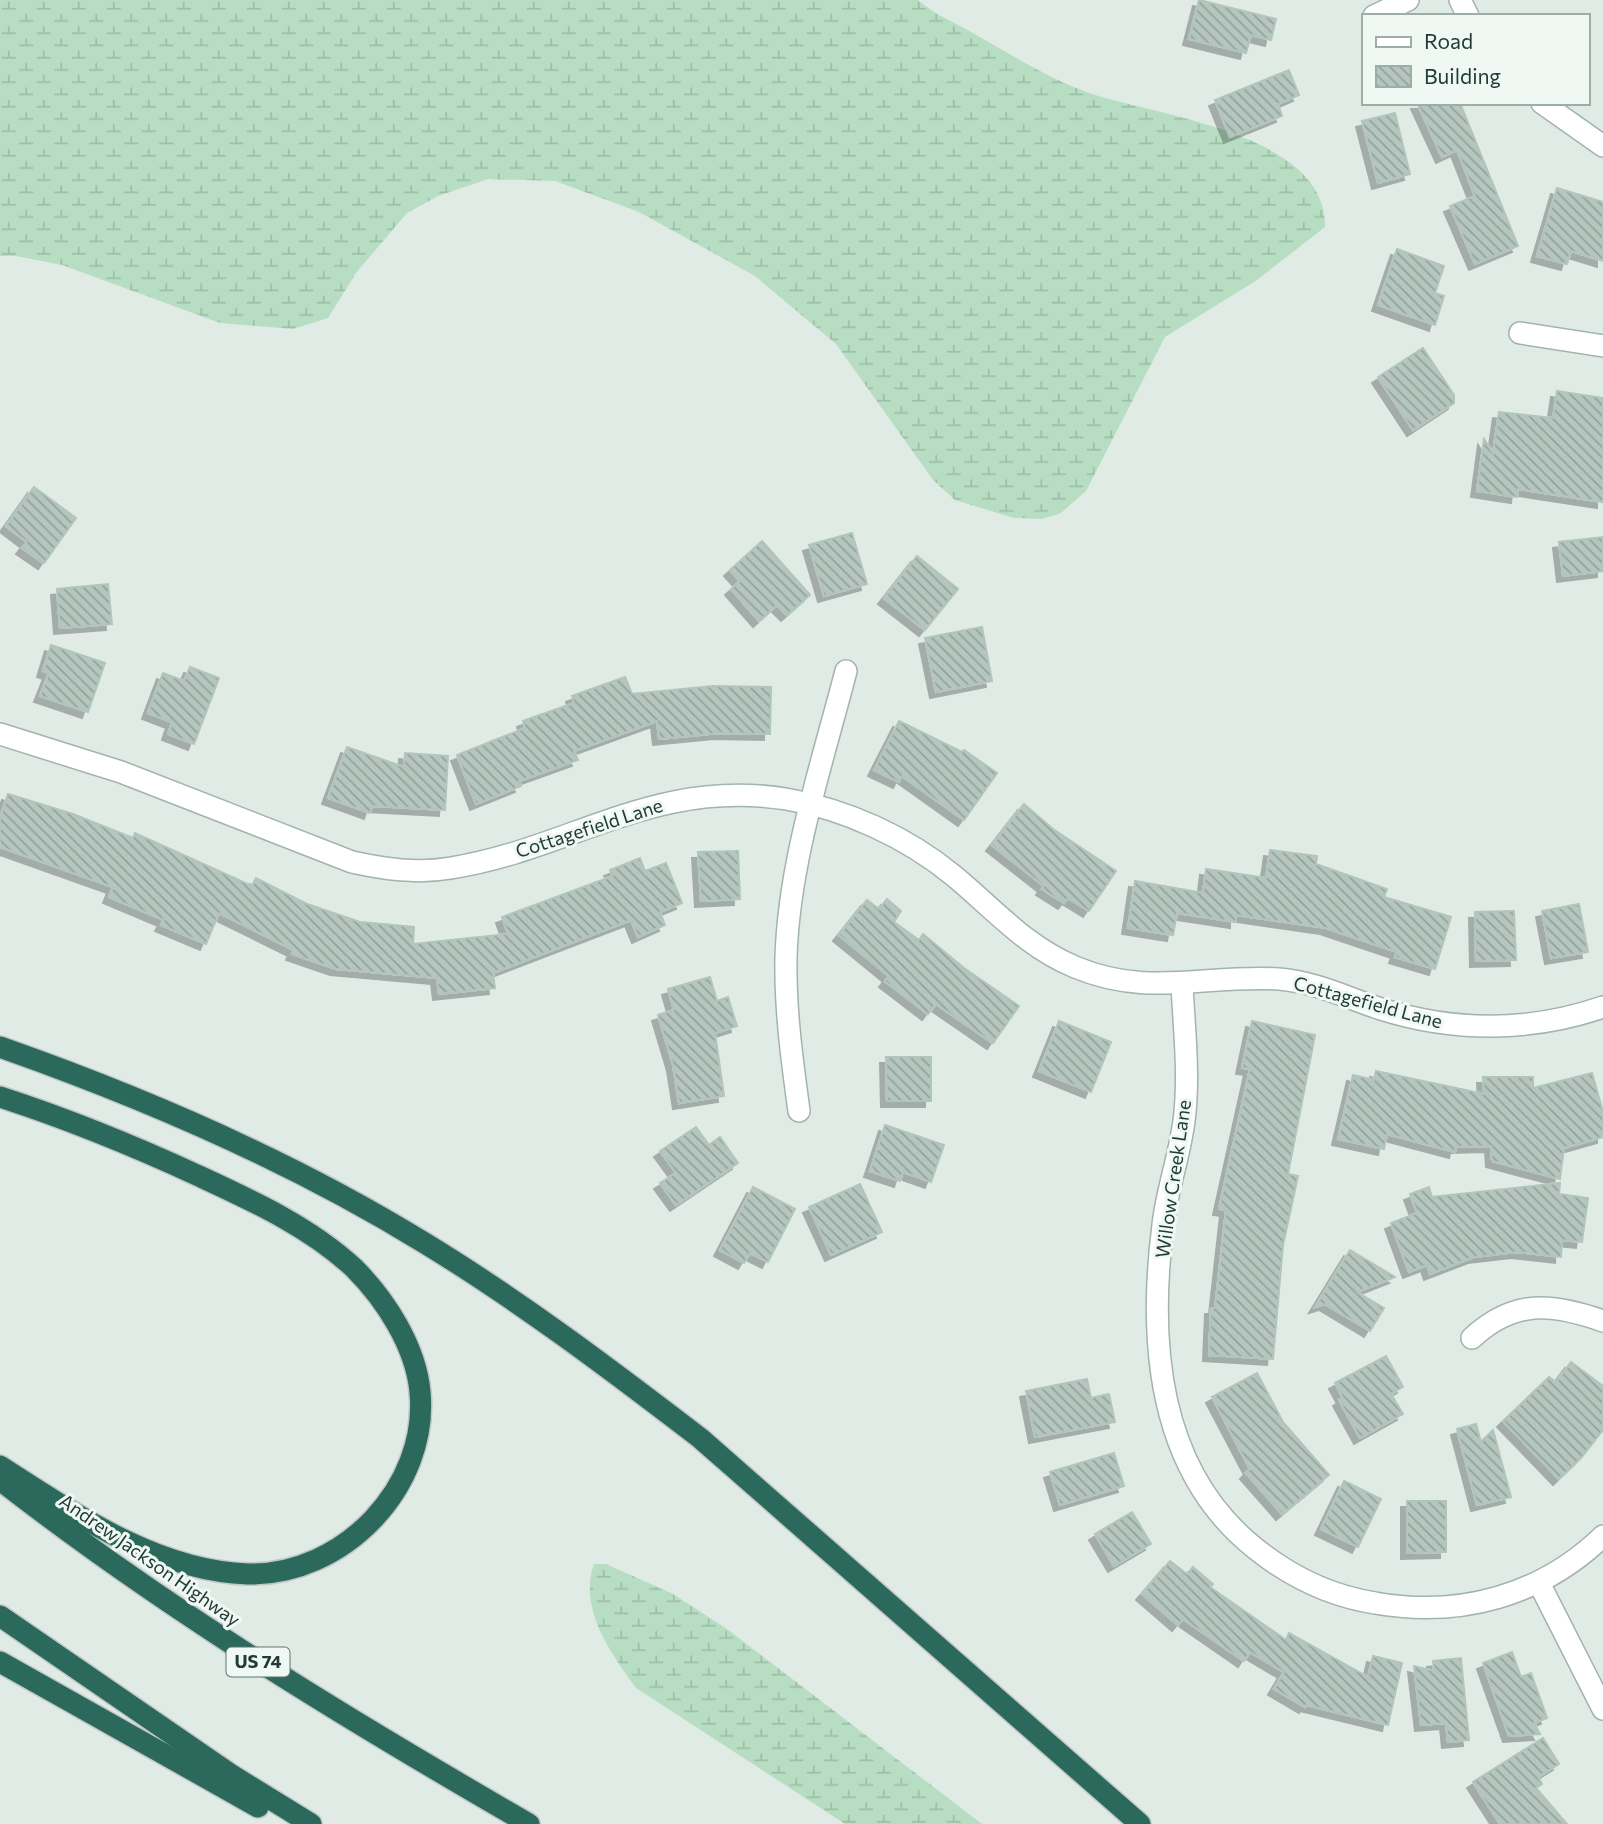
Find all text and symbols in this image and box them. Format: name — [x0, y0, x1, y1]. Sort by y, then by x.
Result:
legend — [1362, 14, 1589, 105]
text: Road — [1424, 28, 1473, 53]
text: Building — [1424, 63, 1501, 88]
street label: Cottagefield Lane — [512, 793, 665, 862]
street label: Cottagefield Lane — [1291, 971, 1445, 1032]
street label: Willow Creek Lane — [1150, 1098, 1195, 1260]
street label: Andrew Jackson Highway — [56, 1488, 245, 1631]
road number: US 74 — [226, 1647, 290, 1676]

